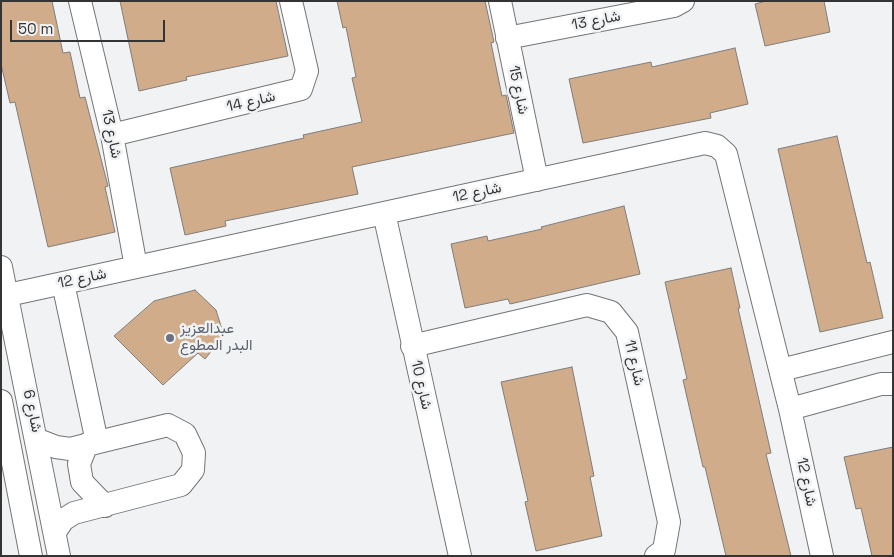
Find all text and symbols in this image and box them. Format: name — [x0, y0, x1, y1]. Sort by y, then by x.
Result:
street label: شارع 13 — [570, 7, 622, 35]
scale bar — [12, 10, 168, 42]
text: 50 m — [18, 19, 53, 38]
street label: شارع 15 — [504, 64, 532, 116]
street label: شارع 14 — [225, 88, 277, 116]
street label: شارع 13 — [97, 108, 125, 160]
street label: شارع 12 — [451, 179, 503, 207]
street label: شارع 12 — [56, 265, 108, 293]
place label: عبدالعزيز البدر المطوع — [180, 320, 252, 355]
marker: عبدالعزيز البدر المطوع — [164, 332, 176, 344]
street label: شارع 11 — [620, 338, 648, 388]
street label: شارع 10 — [407, 359, 435, 411]
street label: شارع 6 — [19, 388, 45, 434]
street label: شارع 12 — [792, 456, 820, 508]

